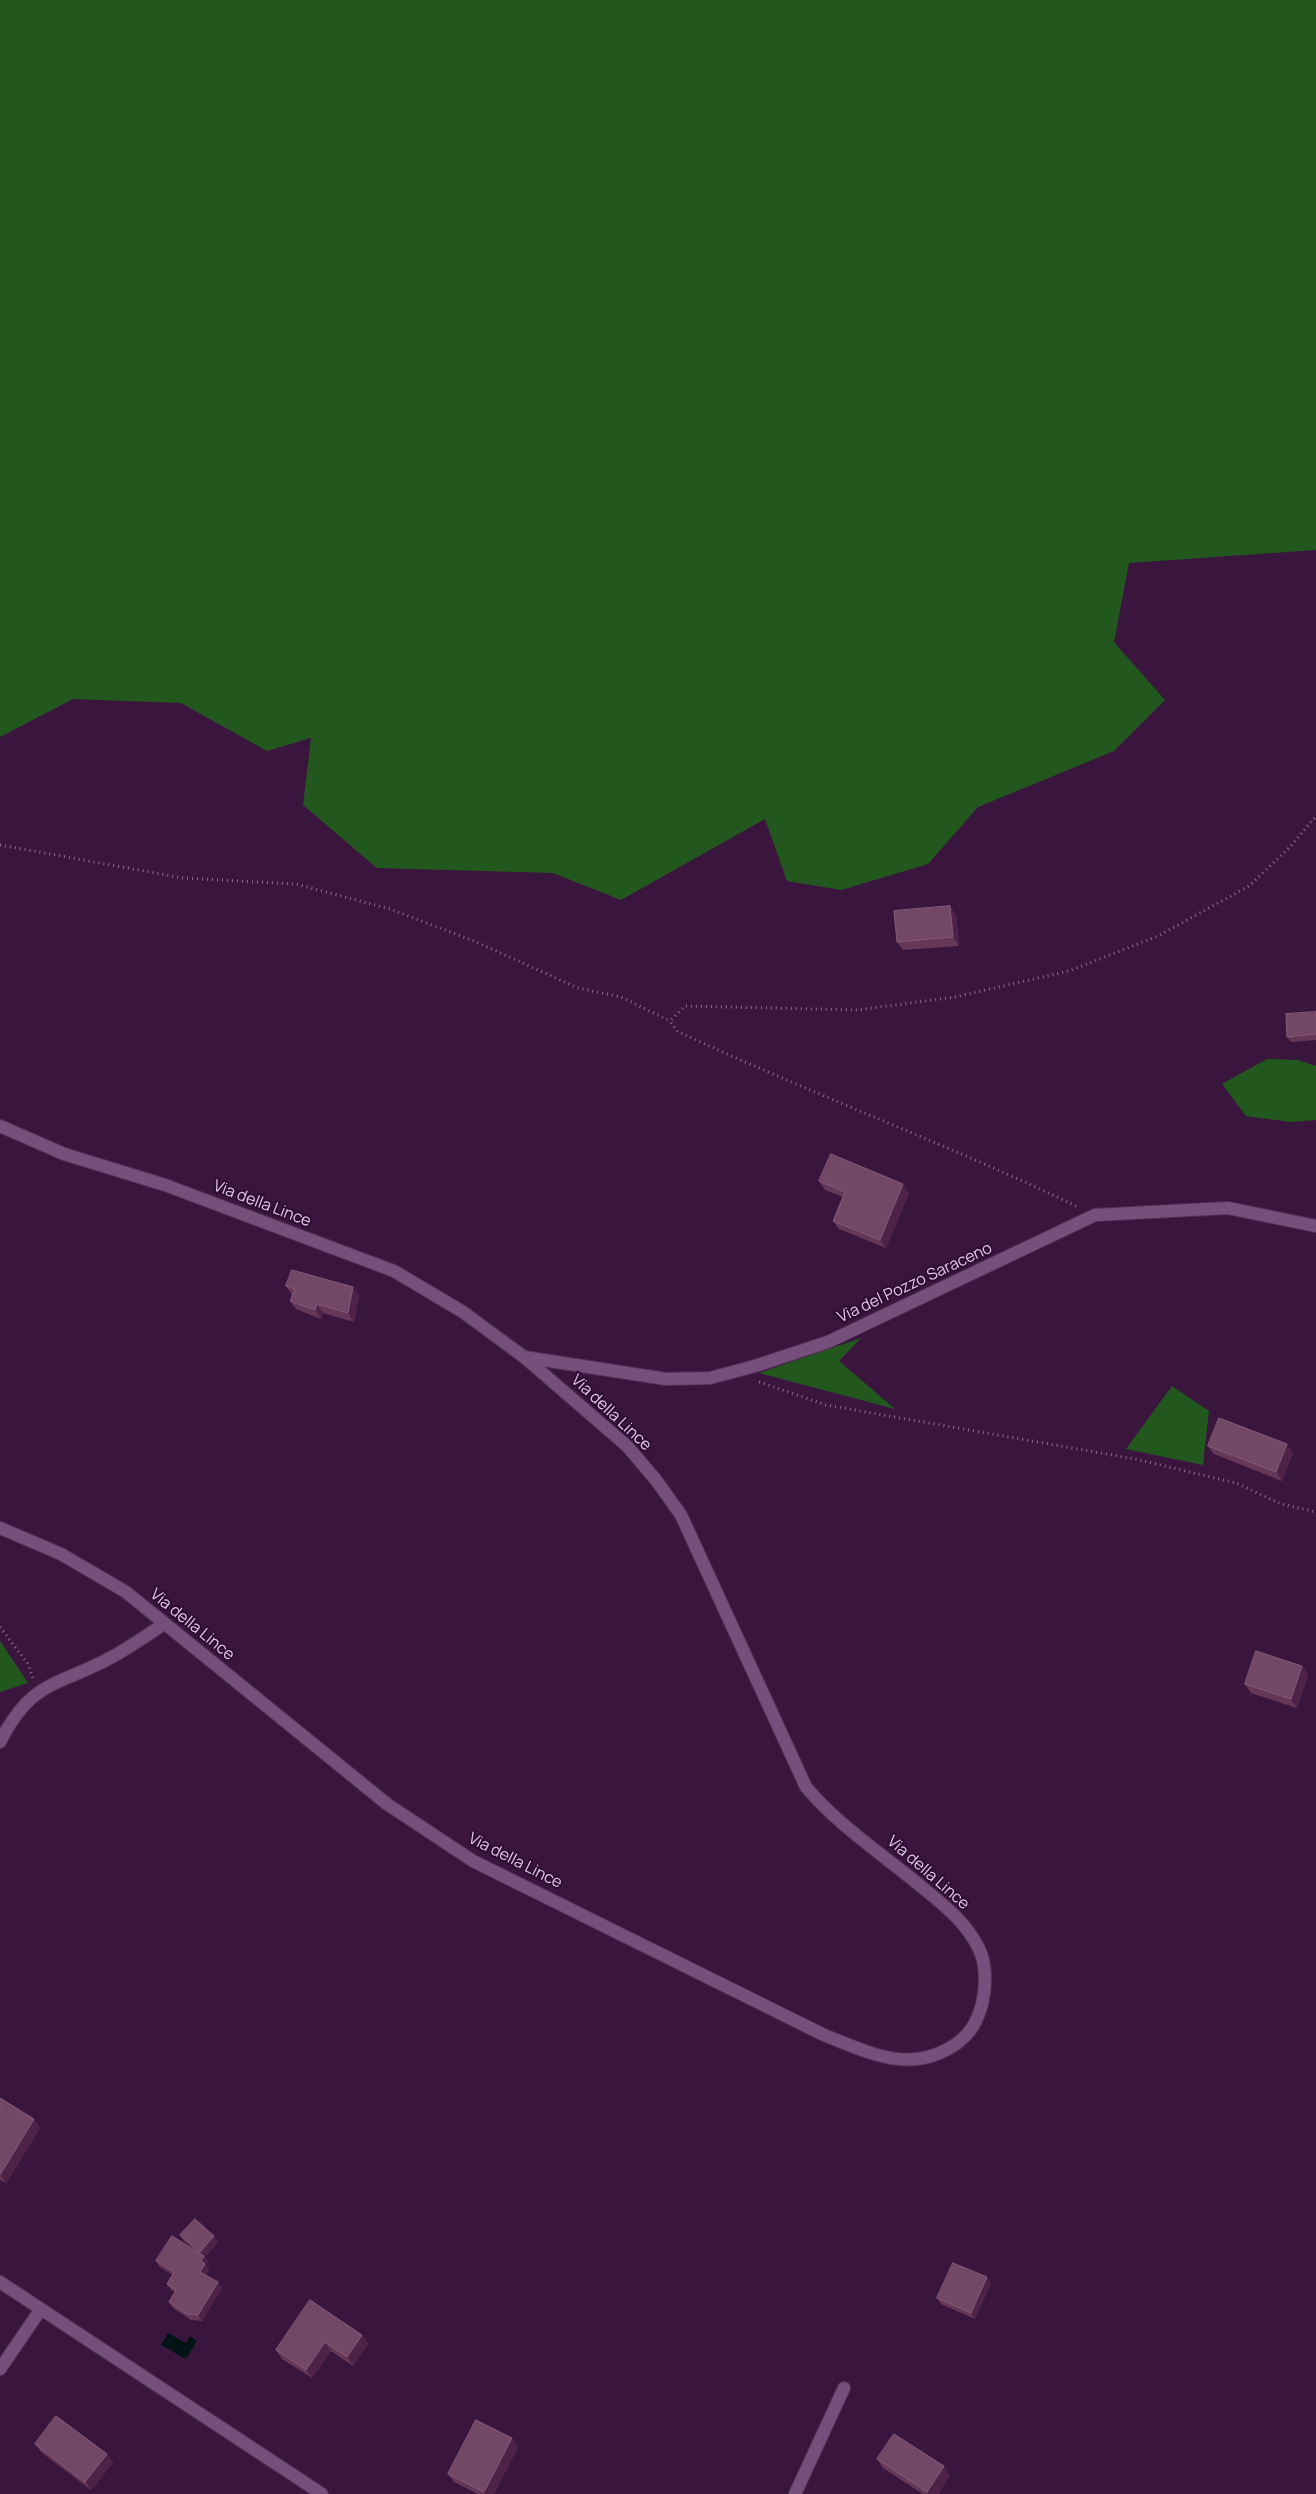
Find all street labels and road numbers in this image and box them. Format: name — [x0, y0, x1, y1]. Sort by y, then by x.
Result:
street label: Via della Lince — [211, 1177, 313, 1231]
street label: Via del Pozzo Saraceno — [835, 1239, 995, 1327]
street label: Via della Lince — [567, 1371, 655, 1455]
street label: Via della Lince — [146, 1585, 238, 1665]
street label: Via della Lince — [465, 1829, 565, 1893]
street label: Via della Lince — [883, 1832, 973, 1914]

